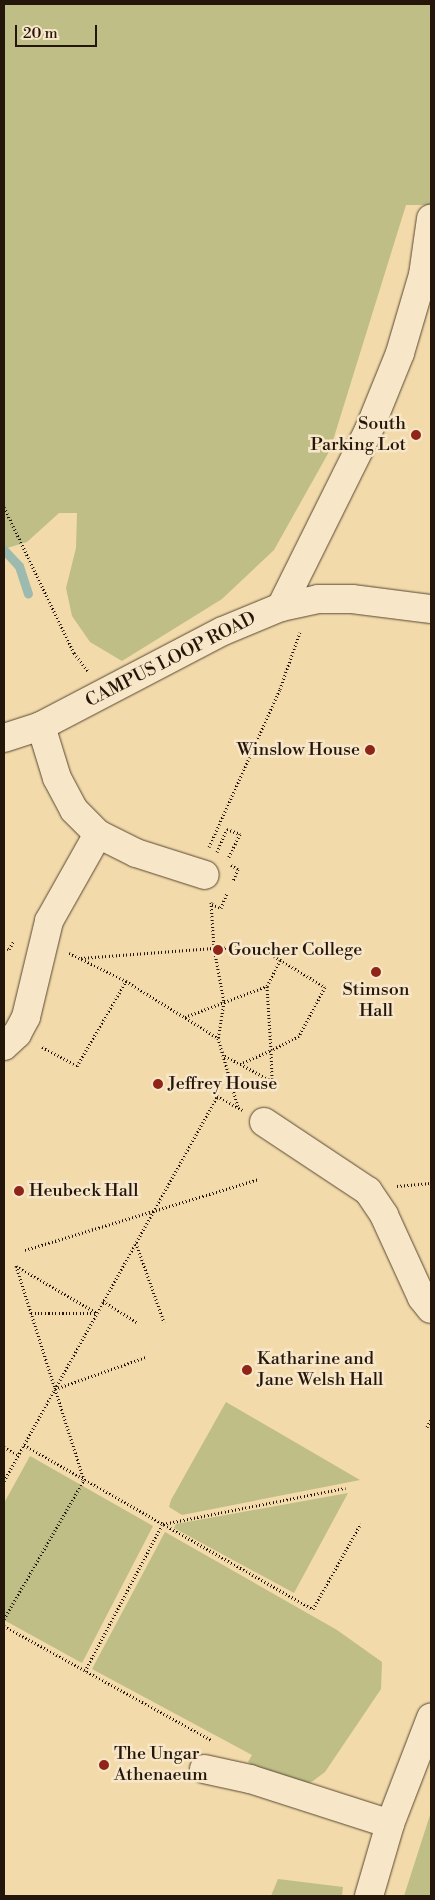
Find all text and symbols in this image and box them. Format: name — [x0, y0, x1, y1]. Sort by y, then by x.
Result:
scale bar — [18, 15, 100, 47]
text: 20 m — [23, 24, 58, 43]
place label: South Parking Lot — [311, 414, 406, 456]
marker: South Parking Lot — [410, 429, 422, 441]
street label: CAMPUS LOOP ROAD — [82, 608, 260, 712]
place label: Winslow House — [237, 739, 360, 761]
marker: Winslow House — [364, 744, 376, 756]
place label: Goucher College — [228, 939, 362, 961]
marker: Goucher College — [212, 944, 224, 956]
marker: Stimson Hall — [370, 966, 382, 978]
place label: Stimson Hall — [342, 980, 410, 1022]
place label: Jeffrey House — [168, 1073, 277, 1095]
marker: Jeffrey House — [152, 1078, 164, 1090]
place label: Heubeck Hall — [29, 1180, 138, 1202]
marker: Heubeck Hall — [13, 1185, 25, 1197]
place label: Katharine and Jane Welsh Hall — [257, 1349, 383, 1392]
marker: Katharine and Jane Welsh Hall — [241, 1364, 253, 1376]
place label: The Ungar Athenaeum — [114, 1744, 208, 1786]
marker: The Ungar Athenaeum — [98, 1759, 110, 1771]

